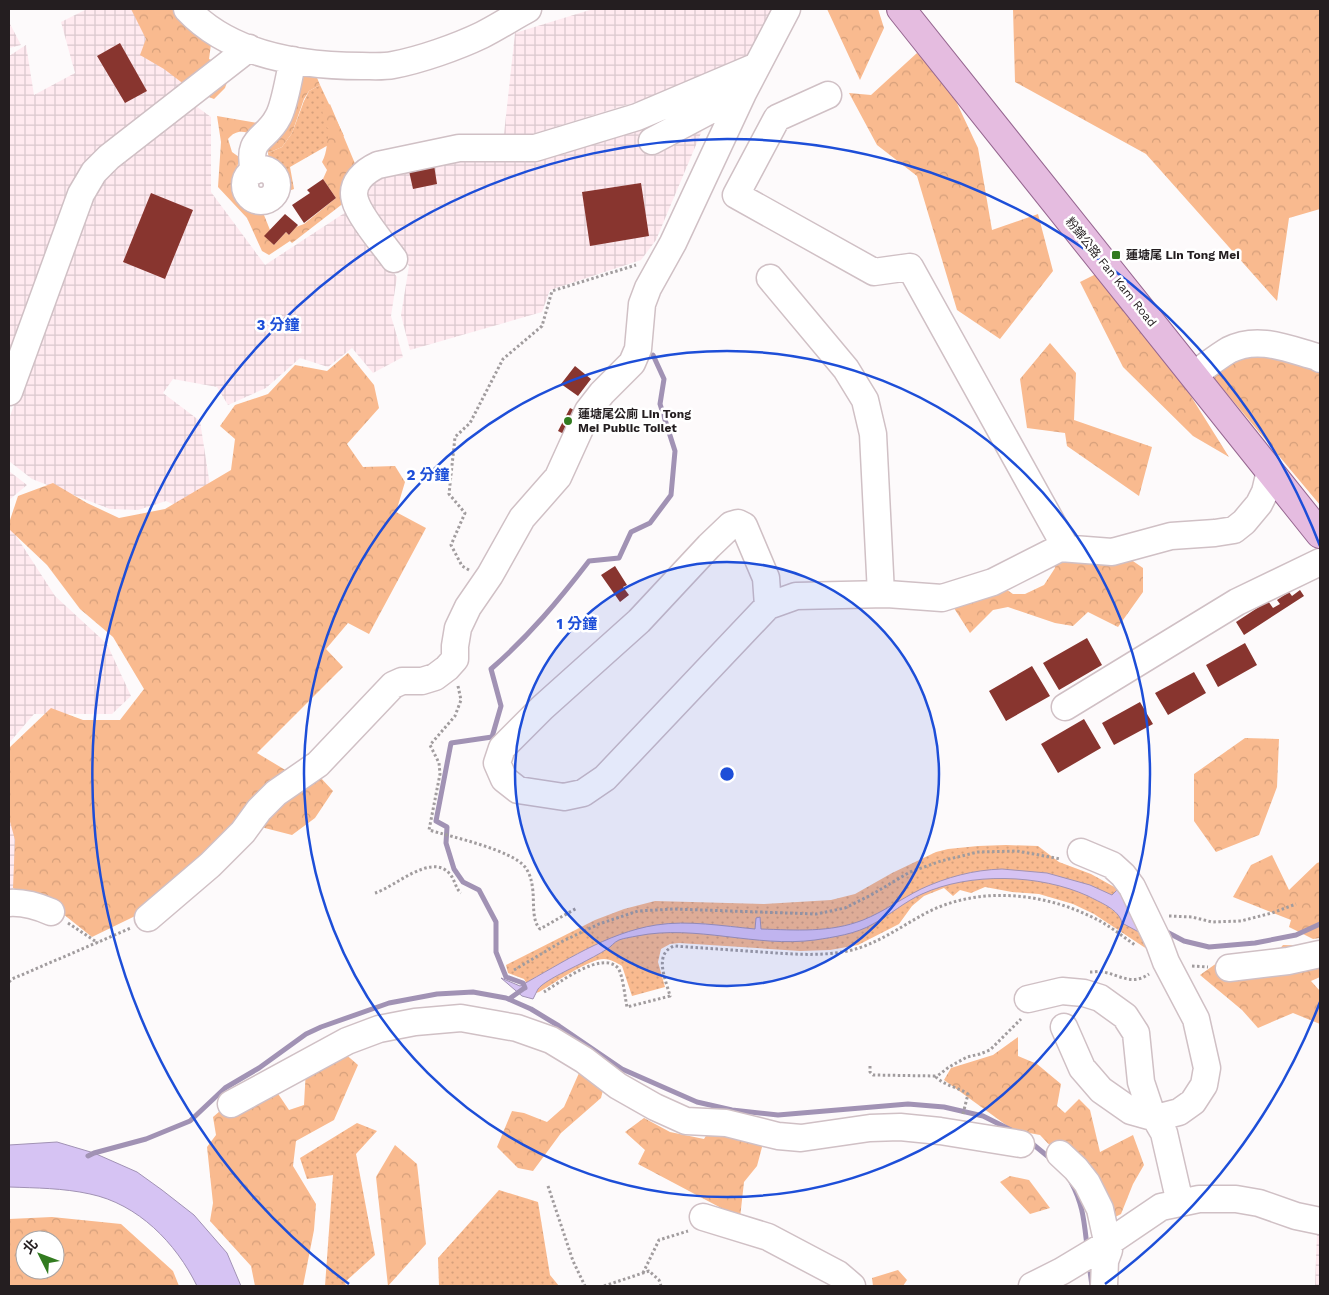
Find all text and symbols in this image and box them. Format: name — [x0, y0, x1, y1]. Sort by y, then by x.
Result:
street label: 粉錦公路 Fan Kam Road — [1063, 215, 1159, 329]
place label: 蓮塘尾 Lin Tong Mei — [1126, 248, 1240, 262]
marker: 蓮塘尾 Lin Tong Mei — [1110, 249, 1122, 261]
text: 3 分鐘 — [256, 316, 300, 334]
place label: 蓮塘尾公廁 Lin Tong Mei Public Toilet — [578, 407, 691, 435]
marker: 蓮塘尾公廁 Lin Tong Mei Public Toilet — [562, 415, 574, 427]
text: 2 分鐘 — [406, 466, 450, 484]
text: 1 分鐘 — [557, 615, 597, 633]
centre of rings — [718, 765, 736, 783]
north arrow — [15, 1230, 65, 1280]
text: 北 — [20, 1236, 41, 1257]

